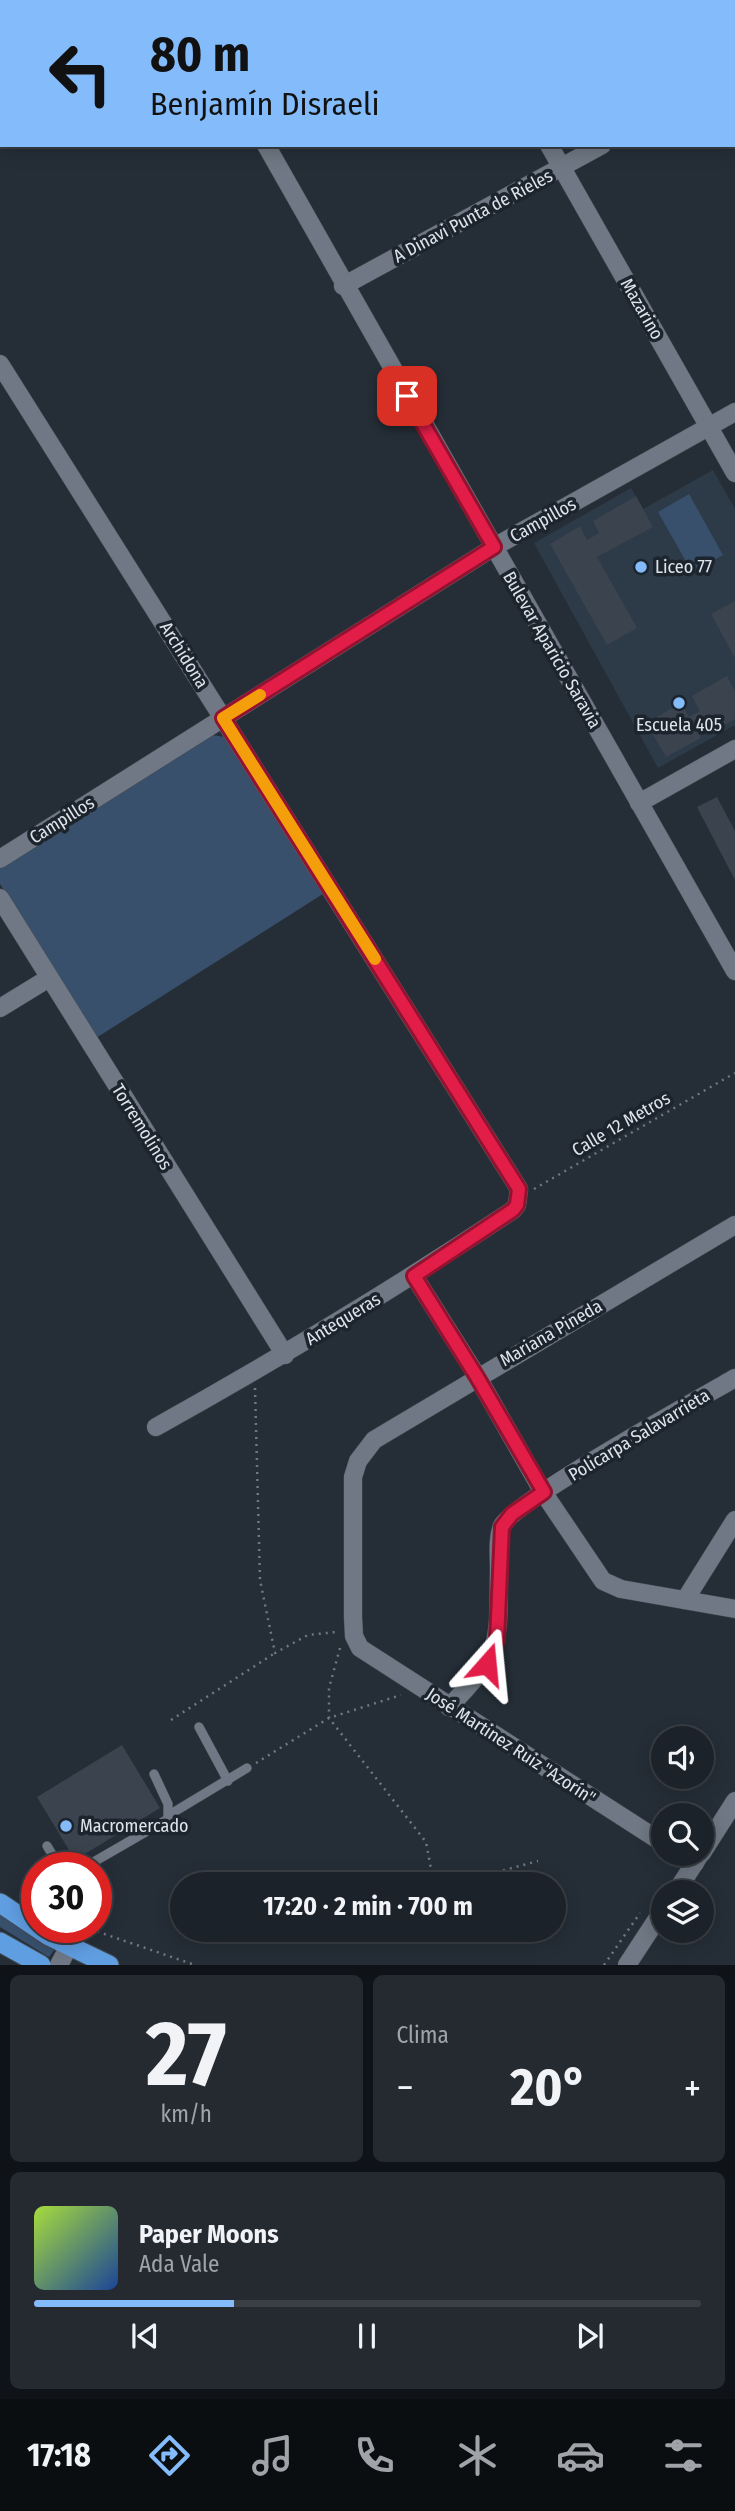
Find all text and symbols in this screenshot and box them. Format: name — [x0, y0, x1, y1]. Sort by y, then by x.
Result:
text: 80 m — [150, 25, 250, 84]
icon: left — [35, 28, 126, 119]
text: Benjamín Disraeli — [150, 85, 379, 123]
street label: A Dinavi Punta de Rieles — [389, 164, 557, 267]
street label: Mazarino — [616, 274, 668, 344]
pin — [377, 366, 437, 426]
icon: arrive — [388, 377, 426, 415]
street label: Campillos — [506, 493, 580, 547]
place label: Liceo 77 — [655, 556, 712, 578]
marker: Liceo 77 — [633, 559, 649, 575]
street label: Bulevar Aparicio Saravia — [498, 568, 606, 733]
street label: Archidona — [155, 618, 213, 693]
marker: Escuela 405 — [671, 695, 687, 711]
place label: Escuela 405 — [636, 714, 722, 736]
street label: Campillos — [26, 791, 99, 848]
street label: Torremolinos — [107, 1080, 177, 1174]
street label: Calle 12 Metros — [568, 1087, 674, 1161]
street label: Antequeras — [302, 1288, 385, 1350]
street label: Mariana Pineda — [496, 1295, 606, 1371]
street label: Policarpa Salavarrieta — [564, 1384, 714, 1486]
position arrow — [450, 1627, 524, 1701]
street label: José Martinez Ruiz "Azorín" — [422, 1683, 600, 1809]
map controls — [651, 1726, 714, 1943]
button: sound — [651, 1726, 714, 1789]
button: search — [651, 1803, 714, 1866]
place label: Macromercado — [80, 1815, 189, 1837]
marker: Macromercado — [58, 1818, 74, 1834]
speed limit sign: 30 — [21, 1852, 112, 1943]
button: layers — [651, 1880, 714, 1943]
text: 17:20 · 2 min · 700 m — [263, 1891, 473, 1922]
text: 27 — [146, 2000, 226, 2109]
text: Clima — [397, 2021, 449, 2049]
text: 20° — [510, 2056, 587, 2119]
text: − — [397, 2065, 414, 2111]
text: + — [684, 2065, 701, 2111]
text: km/h — [161, 2100, 212, 2128]
text: Paper Moons — [139, 2219, 279, 2250]
text: Ada Vale — [139, 2250, 219, 2278]
icon: previous — [126, 2317, 164, 2355]
icon: pause — [348, 2317, 386, 2355]
icon: next — [571, 2317, 609, 2355]
icon: directions — [145, 2431, 194, 2480]
icon: music — [248, 2431, 297, 2480]
icon: phone — [350, 2431, 399, 2480]
icon: climate — [453, 2431, 502, 2480]
icon: car — [556, 2431, 605, 2480]
icon: filters — [659, 2431, 708, 2480]
text: 17:18 — [27, 2436, 91, 2474]

